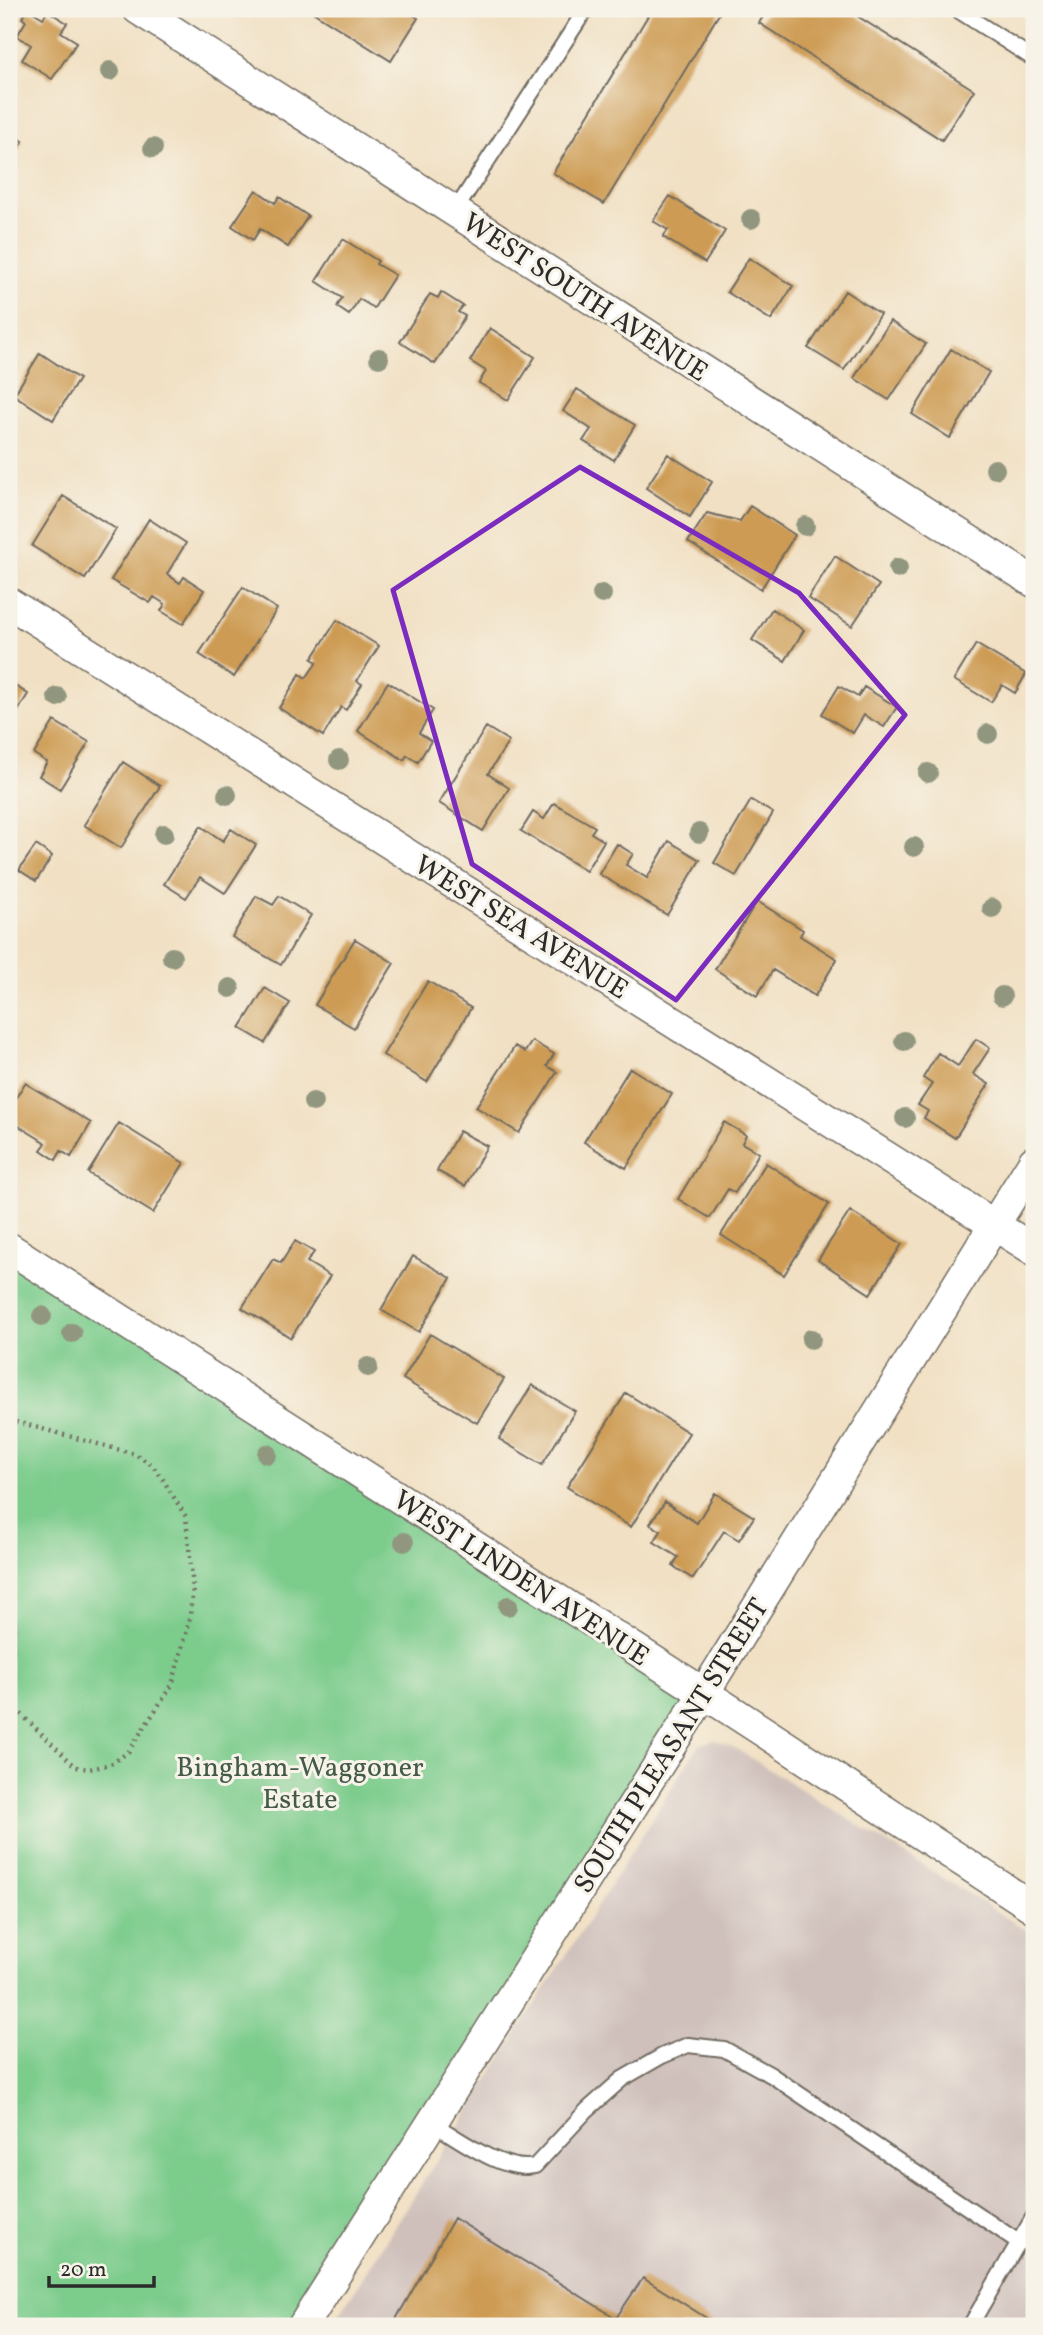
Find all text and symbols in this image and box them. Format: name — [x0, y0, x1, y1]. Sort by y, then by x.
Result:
street label: WEST SOUTH AVENUE — [454, 204, 715, 392]
street label: WEST SEA AVENUE — [406, 846, 635, 1010]
street label: WEST LINDEN AVENUE — [385, 1481, 656, 1677]
street label: SOUTH PLEASANT STREET — [565, 1591, 779, 1901]
park label: Bingham-Waggoner Estate — [176, 1749, 424, 1820]
scale bar — [49, 2244, 154, 2288]
text: 20 m — [60, 2256, 106, 2285]

